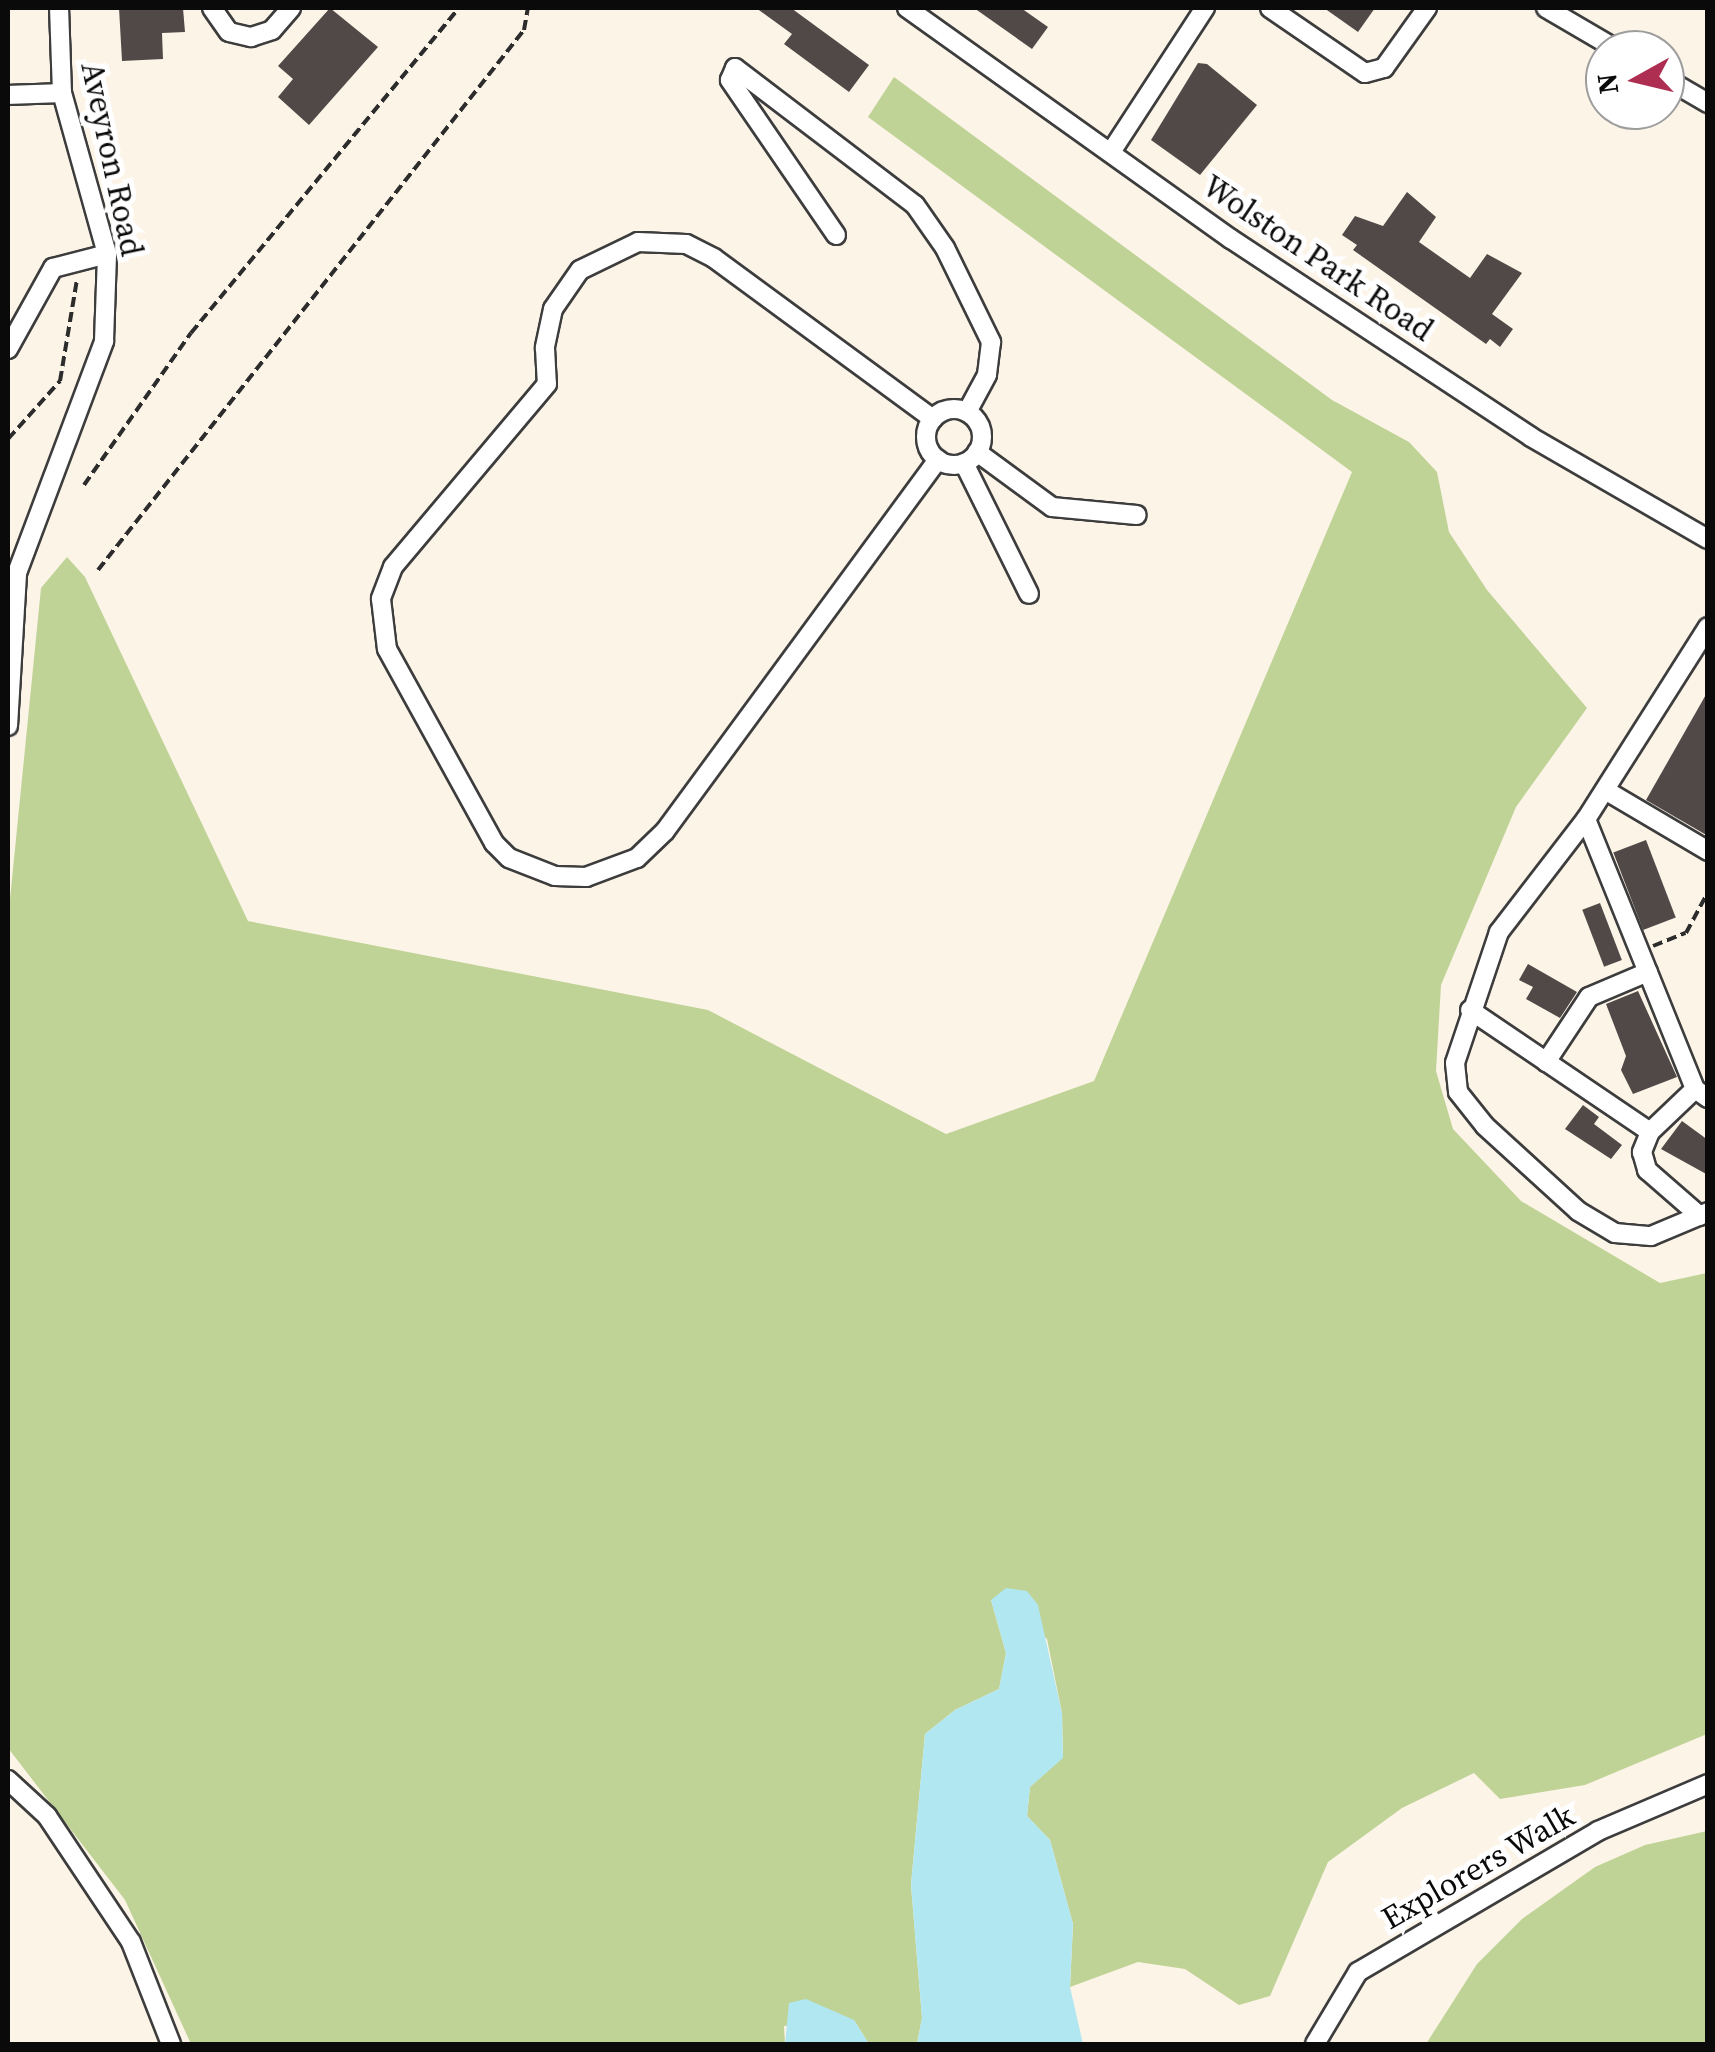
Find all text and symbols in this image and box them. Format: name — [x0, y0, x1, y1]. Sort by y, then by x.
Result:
north arrow — [1585, 30, 1685, 130]
street label: Aveyron Road — [73, 58, 151, 260]
text: N — [1587, 71, 1628, 97]
street label: Wolston Park Road — [1195, 167, 1441, 349]
street label: Explorers Walk — [1374, 1796, 1582, 1938]

